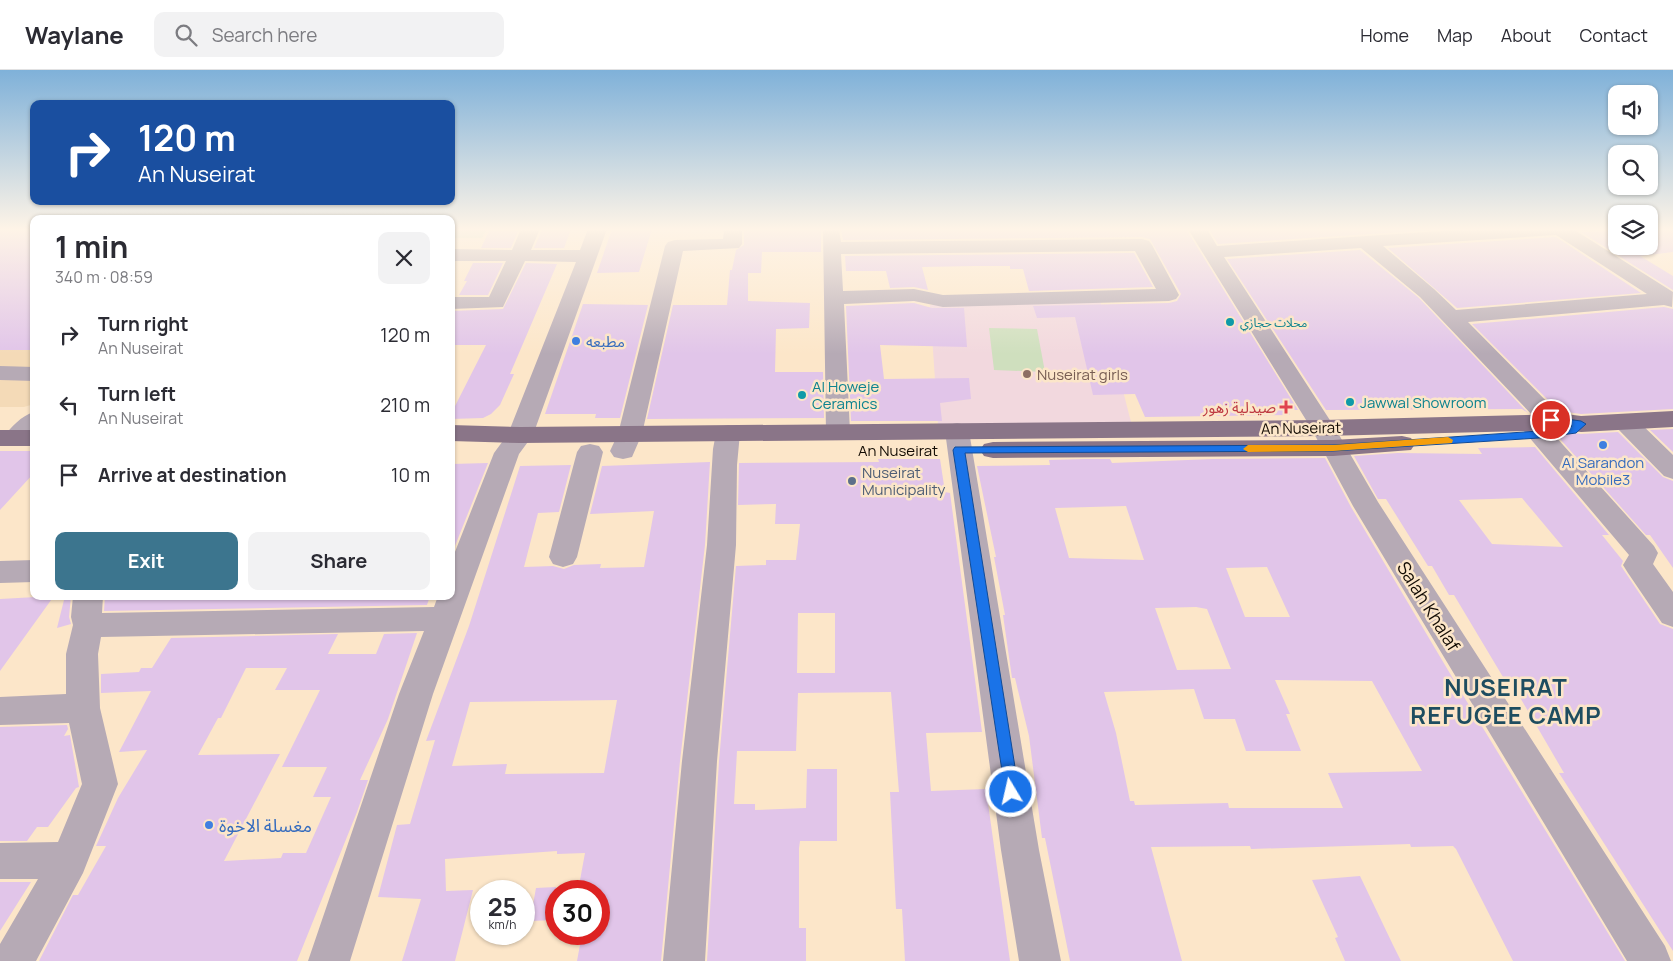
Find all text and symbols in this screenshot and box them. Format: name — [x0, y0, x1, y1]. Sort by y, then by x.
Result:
search box — [154, 12, 504, 57]
text: Waylane — [25, 18, 124, 51]
icon: search — [172, 21, 200, 49]
text: Search here — [212, 22, 317, 48]
text: Home — [1360, 23, 1409, 47]
text: Map — [1437, 23, 1473, 47]
text: About — [1501, 23, 1551, 47]
text: Contact — [1579, 23, 1648, 47]
map controls — [1608, 85, 1658, 255]
button: sound — [1608, 85, 1658, 135]
text: 120 m — [138, 114, 236, 162]
icon: right — [55, 120, 120, 185]
button: search — [1608, 145, 1658, 195]
text: An Nuseirat — [138, 159, 256, 189]
button: layers — [1608, 205, 1658, 255]
text: 1 min — [55, 226, 128, 267]
button: close — [378, 232, 430, 284]
text: 340 m · 08:59 — [55, 266, 153, 288]
text: Turn right — [98, 311, 188, 337]
place label: محلات حجازي — [1240, 314, 1307, 332]
marker: محلات حجازي — [1224, 316, 1236, 328]
icon: right — [55, 321, 83, 349]
text: 120 m — [380, 322, 430, 348]
place label: مطبعه — [586, 331, 625, 352]
marker: مطبعه — [570, 335, 582, 347]
text: An Nuseirat — [98, 337, 184, 359]
place label: Nuseirat girls — [1037, 364, 1128, 385]
marker: Nuseirat girls — [1021, 368, 1033, 380]
place label: Al Howeje Ceramics — [812, 376, 880, 414]
text: Turn left — [98, 381, 176, 407]
marker: Al Howeje Ceramics — [796, 389, 808, 401]
icon: left — [55, 391, 83, 419]
text: 210 m — [380, 392, 430, 418]
place label: Jawwal Showroom — [1360, 392, 1486, 413]
marker: Jawwal Showroom — [1344, 396, 1356, 408]
place label: صيدلية زهور — [1202, 397, 1276, 418]
pin — [1530, 399, 1572, 441]
marker: صيدلية زهور — [1280, 401, 1292, 413]
icon: arrive — [1537, 406, 1565, 434]
text: An Nuseirat — [98, 407, 184, 429]
street label: An Nuseirat — [1261, 417, 1341, 439]
marker: Al Sarandon Mobile3 — [1597, 439, 1609, 451]
street label: An Nuseirat — [858, 440, 938, 461]
place label: Al Sarandon Mobile3 — [1562, 452, 1644, 490]
icon: arrive — [55, 461, 83, 489]
text: Arrive at destination — [98, 462, 287, 488]
text: 10 m — [391, 462, 430, 488]
place label: Nuseirat Municipality — [862, 462, 946, 500]
marker: Nuseirat Municipality — [846, 475, 858, 487]
button: Exit — [55, 532, 238, 590]
button: Share — [248, 532, 430, 590]
street label: Salah Khalaf — [1392, 557, 1466, 656]
district label: NUSEIRAT REFUGEE CAMP — [1410, 670, 1602, 731]
position arrow — [984, 765, 1036, 817]
place label: مغسلة الاخوة — [219, 813, 312, 837]
marker: مغسلة الاخوة — [203, 819, 215, 831]
speed limit sign: 30 — [545, 880, 610, 945]
text: 25 — [488, 889, 517, 924]
text: km/h — [489, 916, 516, 933]

